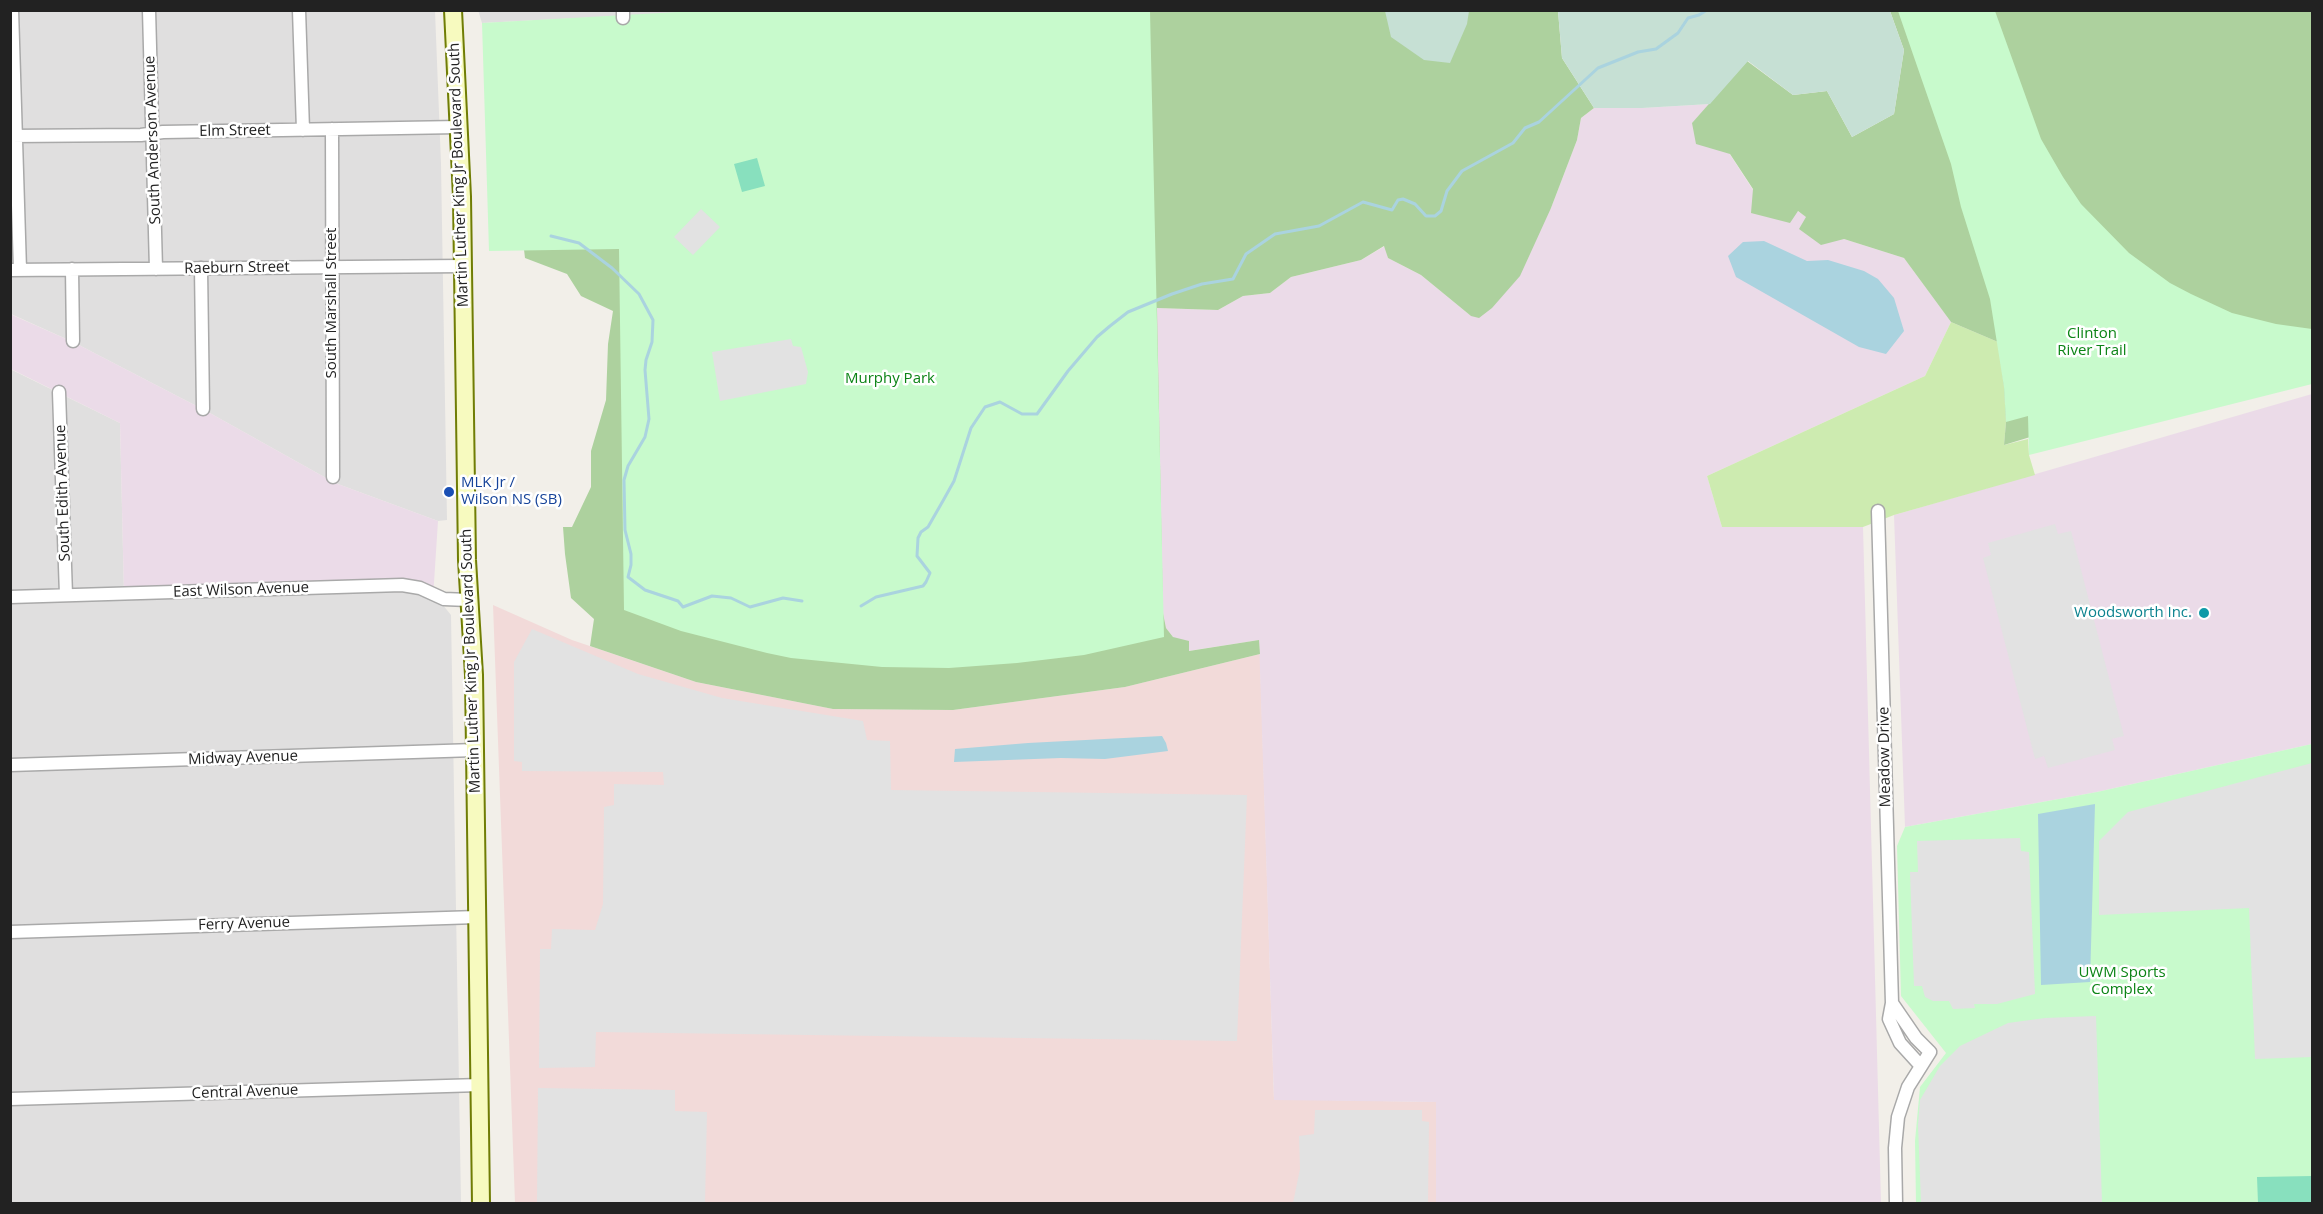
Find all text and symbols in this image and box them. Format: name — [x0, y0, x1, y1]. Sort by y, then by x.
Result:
street label: Martin Luther King Jr Boulevard South — [445, 42, 473, 308]
street label: South Anderson Avenue — [141, 55, 165, 225]
street label: Elm Street — [199, 121, 271, 141]
street label: South Marshall Street — [323, 228, 341, 378]
street label: Raeburn Street — [184, 258, 290, 278]
park label: Clinton River Trail — [2057, 325, 2127, 360]
park label: Murphy Park — [845, 370, 935, 388]
street label: South Edith Avenue — [52, 424, 74, 562]
place label: MLK Jr / Wilson NS (SB) — [461, 474, 562, 509]
marker: MLK Jr / Wilson NS (SB) — [442, 485, 456, 499]
street label: Martin Luther King Jr Boulevard South — [457, 528, 485, 794]
street label: East Wilson Avenue — [173, 579, 309, 601]
place label: Woodsworth Inc. — [2074, 604, 2192, 622]
marker: Woodsworth Inc. — [2197, 606, 2211, 620]
street label: Meadow Drive — [1875, 707, 1895, 807]
street label: Midway Avenue — [188, 747, 298, 769]
street label: Ferry Avenue — [198, 913, 290, 935]
park label: UWM Sports Complex — [2078, 964, 2166, 999]
street label: Central Avenue — [191, 1081, 299, 1103]

